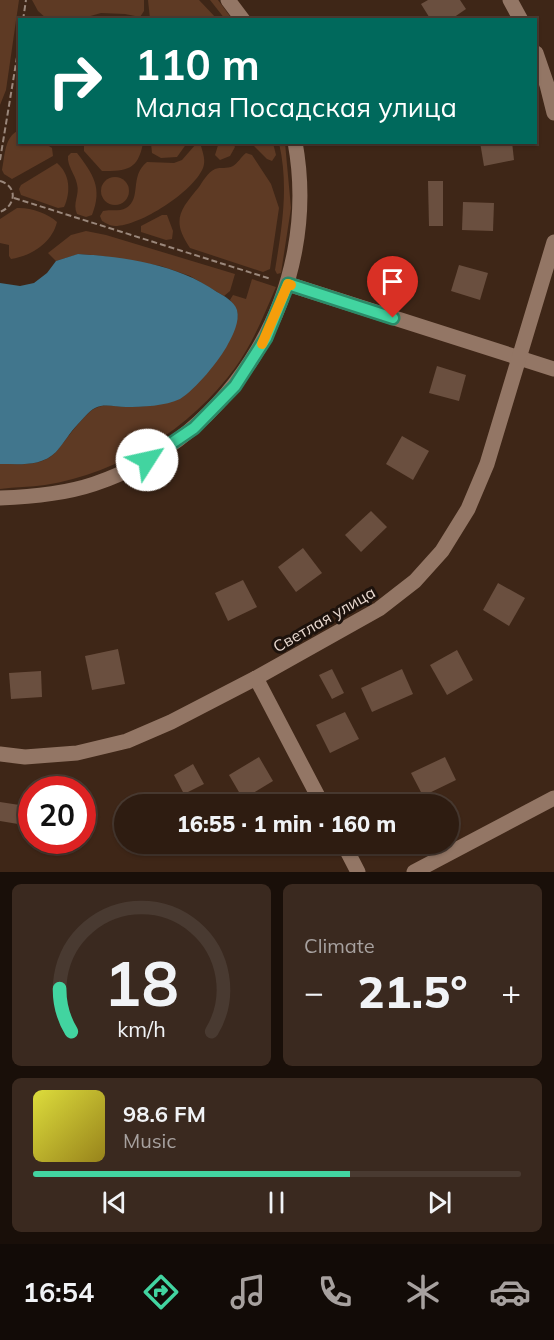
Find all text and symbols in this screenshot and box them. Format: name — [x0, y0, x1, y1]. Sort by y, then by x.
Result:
text: 110 m — [135, 38, 260, 91]
icon: right — [36, 42, 114, 120]
text: Малая Посадская улица — [135, 90, 457, 124]
pin — [367, 256, 418, 318]
icon: arrive — [376, 265, 409, 298]
position arrow — [115, 428, 179, 492]
street label: Светлая улица — [269, 582, 379, 656]
speed limit sign: 20 — [18, 776, 96, 854]
text: 16:55 · 1 min · 160 m — [177, 810, 396, 838]
text: Climate — [304, 933, 375, 958]
text: 18 — [104, 943, 179, 1022]
text: 21.5° — [358, 963, 467, 1019]
text: − — [304, 971, 324, 1012]
text: + — [501, 971, 521, 1012]
text: km/h — [117, 1015, 166, 1042]
text: 98.6 FM — [123, 1100, 206, 1128]
text: Music — [123, 1128, 176, 1153]
icon: previous — [98, 1186, 131, 1219]
icon: pause — [260, 1186, 293, 1219]
icon: next — [423, 1186, 456, 1219]
icon: directions — [140, 1271, 182, 1313]
icon: music — [227, 1271, 269, 1313]
icon: phone — [314, 1271, 356, 1313]
icon: climate — [402, 1271, 444, 1313]
icon: car — [489, 1271, 531, 1313]
text: 16:54 — [23, 1275, 94, 1309]

